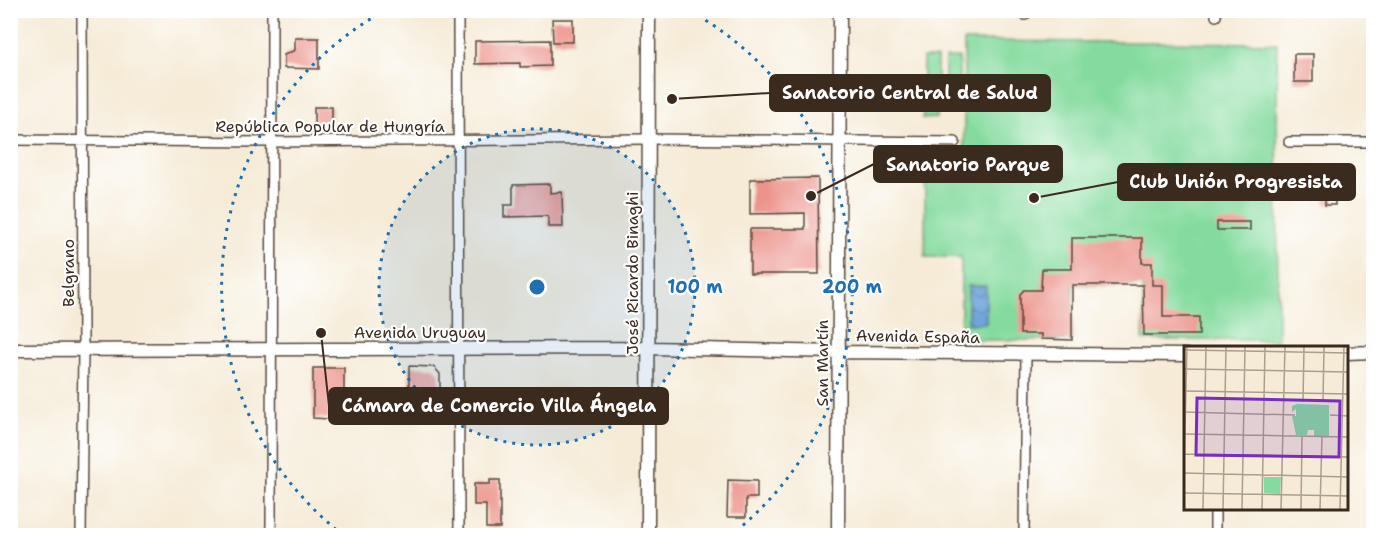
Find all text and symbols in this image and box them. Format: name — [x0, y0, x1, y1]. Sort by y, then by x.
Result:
callout: Sanatorio Central de Salud — [770, 75, 1050, 111]
text: Sanatorio Central de Salud — [782, 81, 1038, 105]
street label: República Popular de Hungría — [215, 116, 445, 137]
callout: Sanatorio Parque — [874, 146, 1062, 182]
text: Sanatorio Parque — [886, 153, 1050, 177]
callout: Club Unión Progresista — [1118, 164, 1355, 200]
text: Club Unión Progresista — [1129, 170, 1343, 194]
street label: José Ricardo Binaghi — [622, 191, 643, 355]
street label: Belgrano — [58, 239, 79, 307]
text: 100 m — [667, 275, 723, 299]
text: 200 m — [822, 275, 883, 299]
centre of rings — [527, 277, 547, 297]
street label: San Martín — [812, 319, 833, 406]
street label: Avenida Uruguay — [354, 322, 486, 343]
street label: Avenida España — [856, 325, 980, 348]
inset map — [1184, 346, 1348, 510]
callout: Cámara de Comercio Villa Ángela — [329, 388, 668, 424]
text: Cámara de Comercio Villa Ángela — [342, 392, 657, 418]

